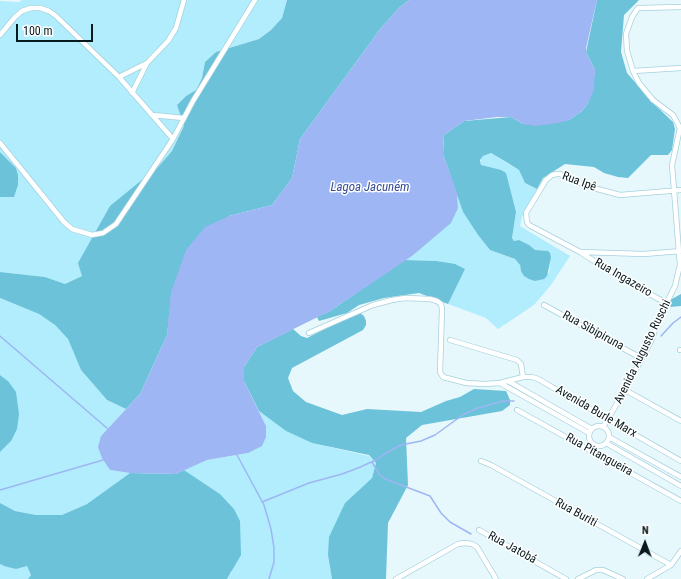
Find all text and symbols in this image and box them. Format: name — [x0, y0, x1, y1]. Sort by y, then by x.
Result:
scale bar — [18, 16, 95, 42]
text: 100 m — [23, 24, 53, 38]
street label: Rua Ipê — [560, 169, 598, 195]
water label: Lagoa Jacuném — [330, 180, 410, 196]
street label: Rua Ingazeiro — [592, 256, 654, 300]
street label: Avenida Augusto Ruschi — [612, 298, 674, 406]
street label: Rua Sibipiruna — [560, 308, 626, 354]
street label: Avenida Burle Marx — [553, 383, 639, 441]
street label: Rua Pitangueira — [563, 431, 635, 479]
street label: Rua Buriti — [553, 496, 599, 530]
north arrow — [625, 523, 665, 563]
text: N — [642, 524, 649, 537]
street label: Rua Jatobá — [485, 529, 539, 567]

